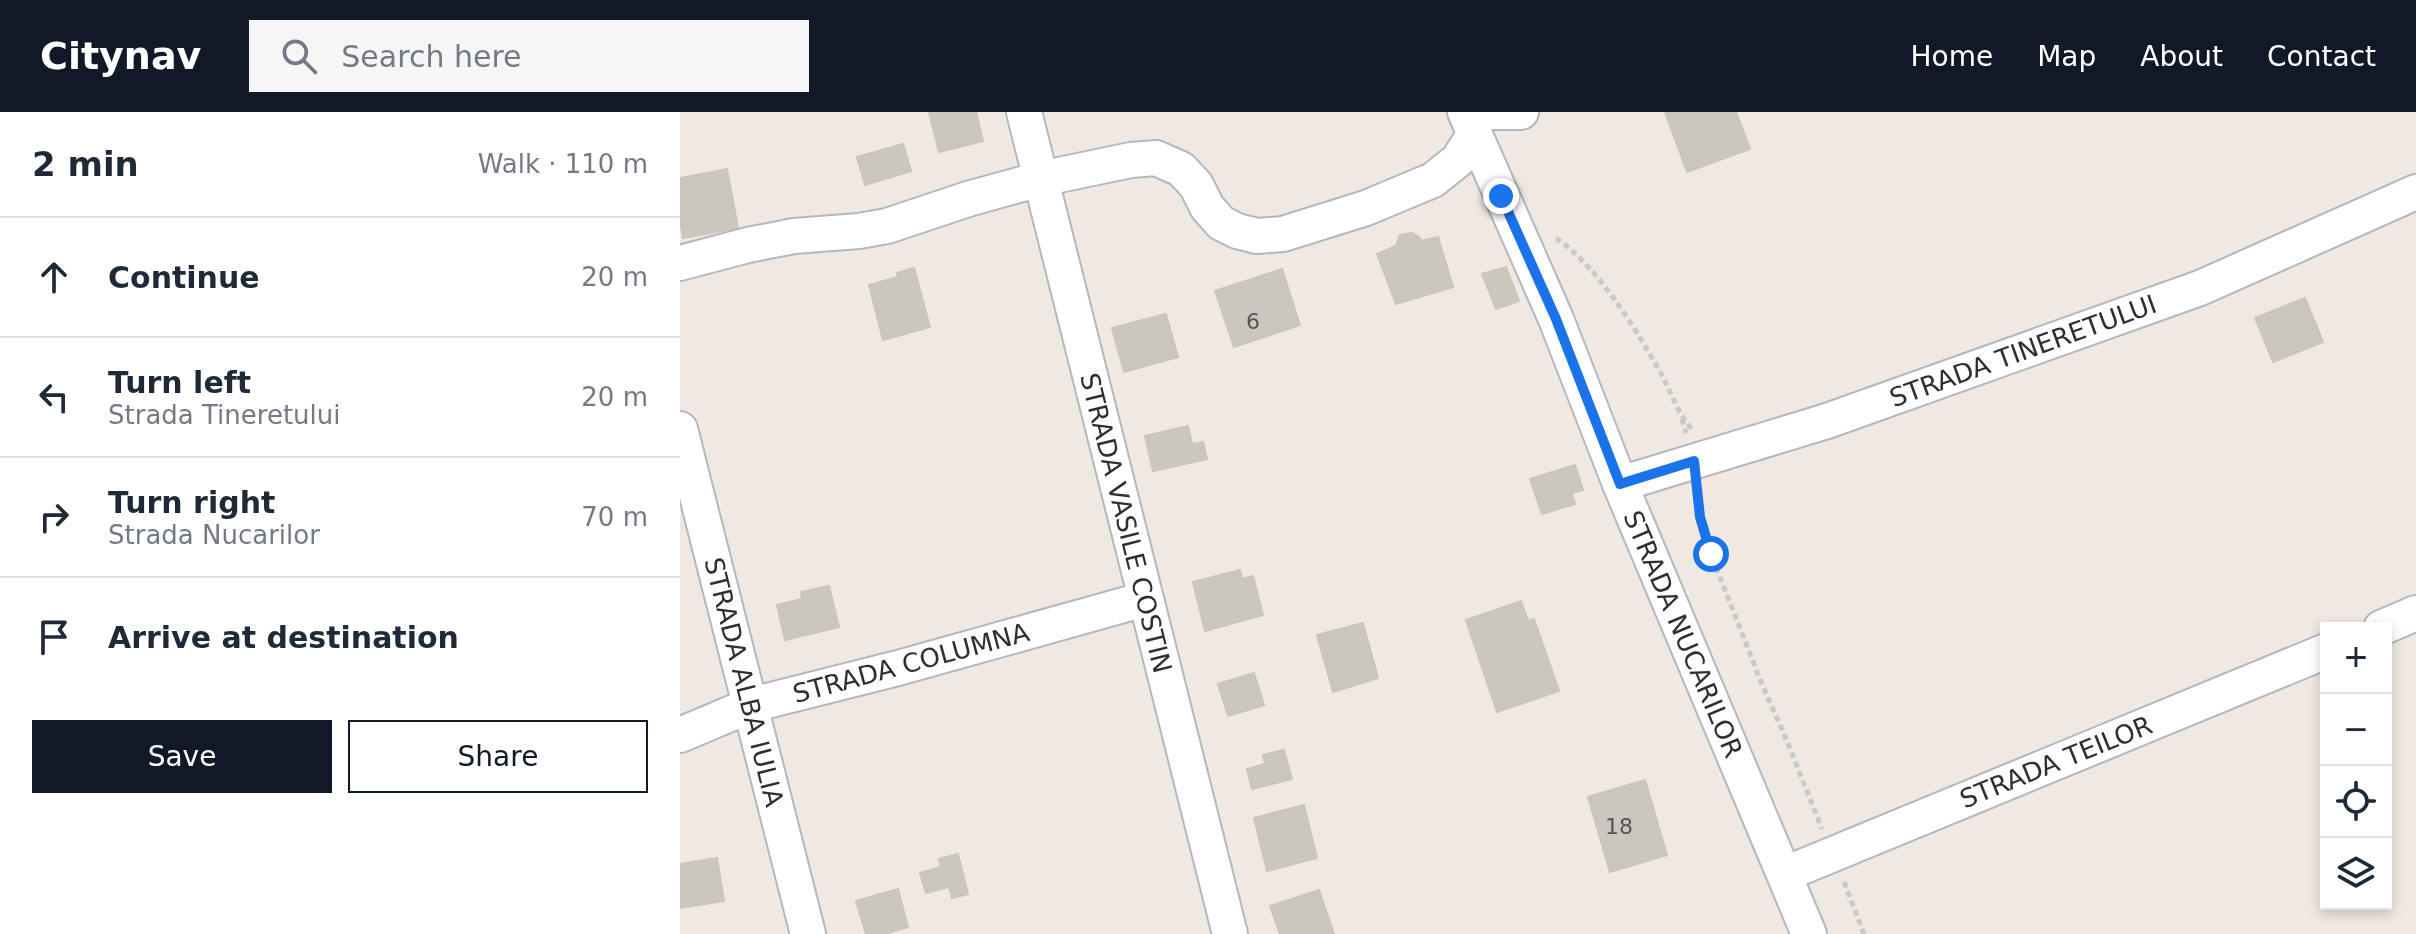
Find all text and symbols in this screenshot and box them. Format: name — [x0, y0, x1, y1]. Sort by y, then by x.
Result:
search box — [249, 20, 809, 92]
text: Citynav — [40, 34, 201, 78]
icon: search — [277, 34, 321, 78]
text: Search here — [341, 39, 522, 74]
text: Home — [1910, 40, 1993, 73]
text: Map — [2037, 40, 2096, 73]
text: About — [2140, 40, 2223, 73]
text: Contact — [2267, 40, 2376, 73]
text: 2 min — [32, 144, 139, 184]
text: Walk · 110 m — [478, 149, 648, 179]
route end — [1483, 178, 1519, 214]
icon: ahead — [32, 255, 76, 299]
text: Continue — [108, 260, 260, 295]
text: 20 m — [581, 262, 648, 292]
street label: STRADA TINERETULUI — [1886, 289, 2160, 413]
house number: 6 — [1246, 309, 1260, 334]
text: Turn left — [108, 365, 251, 400]
street label: STRADA VASILE COSTIN — [1074, 370, 1178, 676]
icon: left — [32, 375, 76, 419]
text: 20 m — [581, 382, 648, 412]
text: Strada Tineretului — [108, 400, 341, 430]
text: Turn right — [108, 485, 275, 520]
icon: right — [32, 495, 76, 539]
text: 70 m — [581, 502, 648, 532]
street label: STRADA NUCARILOR — [1617, 506, 1749, 762]
text: Strada Nucarilor — [108, 520, 320, 550]
route start — [1693, 536, 1729, 572]
street label: STRADA ALBA IULIA — [699, 554, 790, 810]
icon: arrive — [32, 615, 76, 659]
street label: STRADA COLUMNA — [790, 617, 1033, 709]
text: Arrive at destination — [108, 620, 459, 655]
map controls — [2320, 622, 2392, 910]
button: + — [2320, 622, 2392, 694]
button: − — [2320, 694, 2392, 766]
street label: STRADA TEILOR — [1955, 710, 2157, 814]
button: Save — [32, 720, 332, 793]
button: Share — [348, 720, 648, 793]
button: locate — [2320, 766, 2392, 838]
house number: 18 — [1605, 814, 1633, 839]
button: layers — [2320, 838, 2392, 910]

